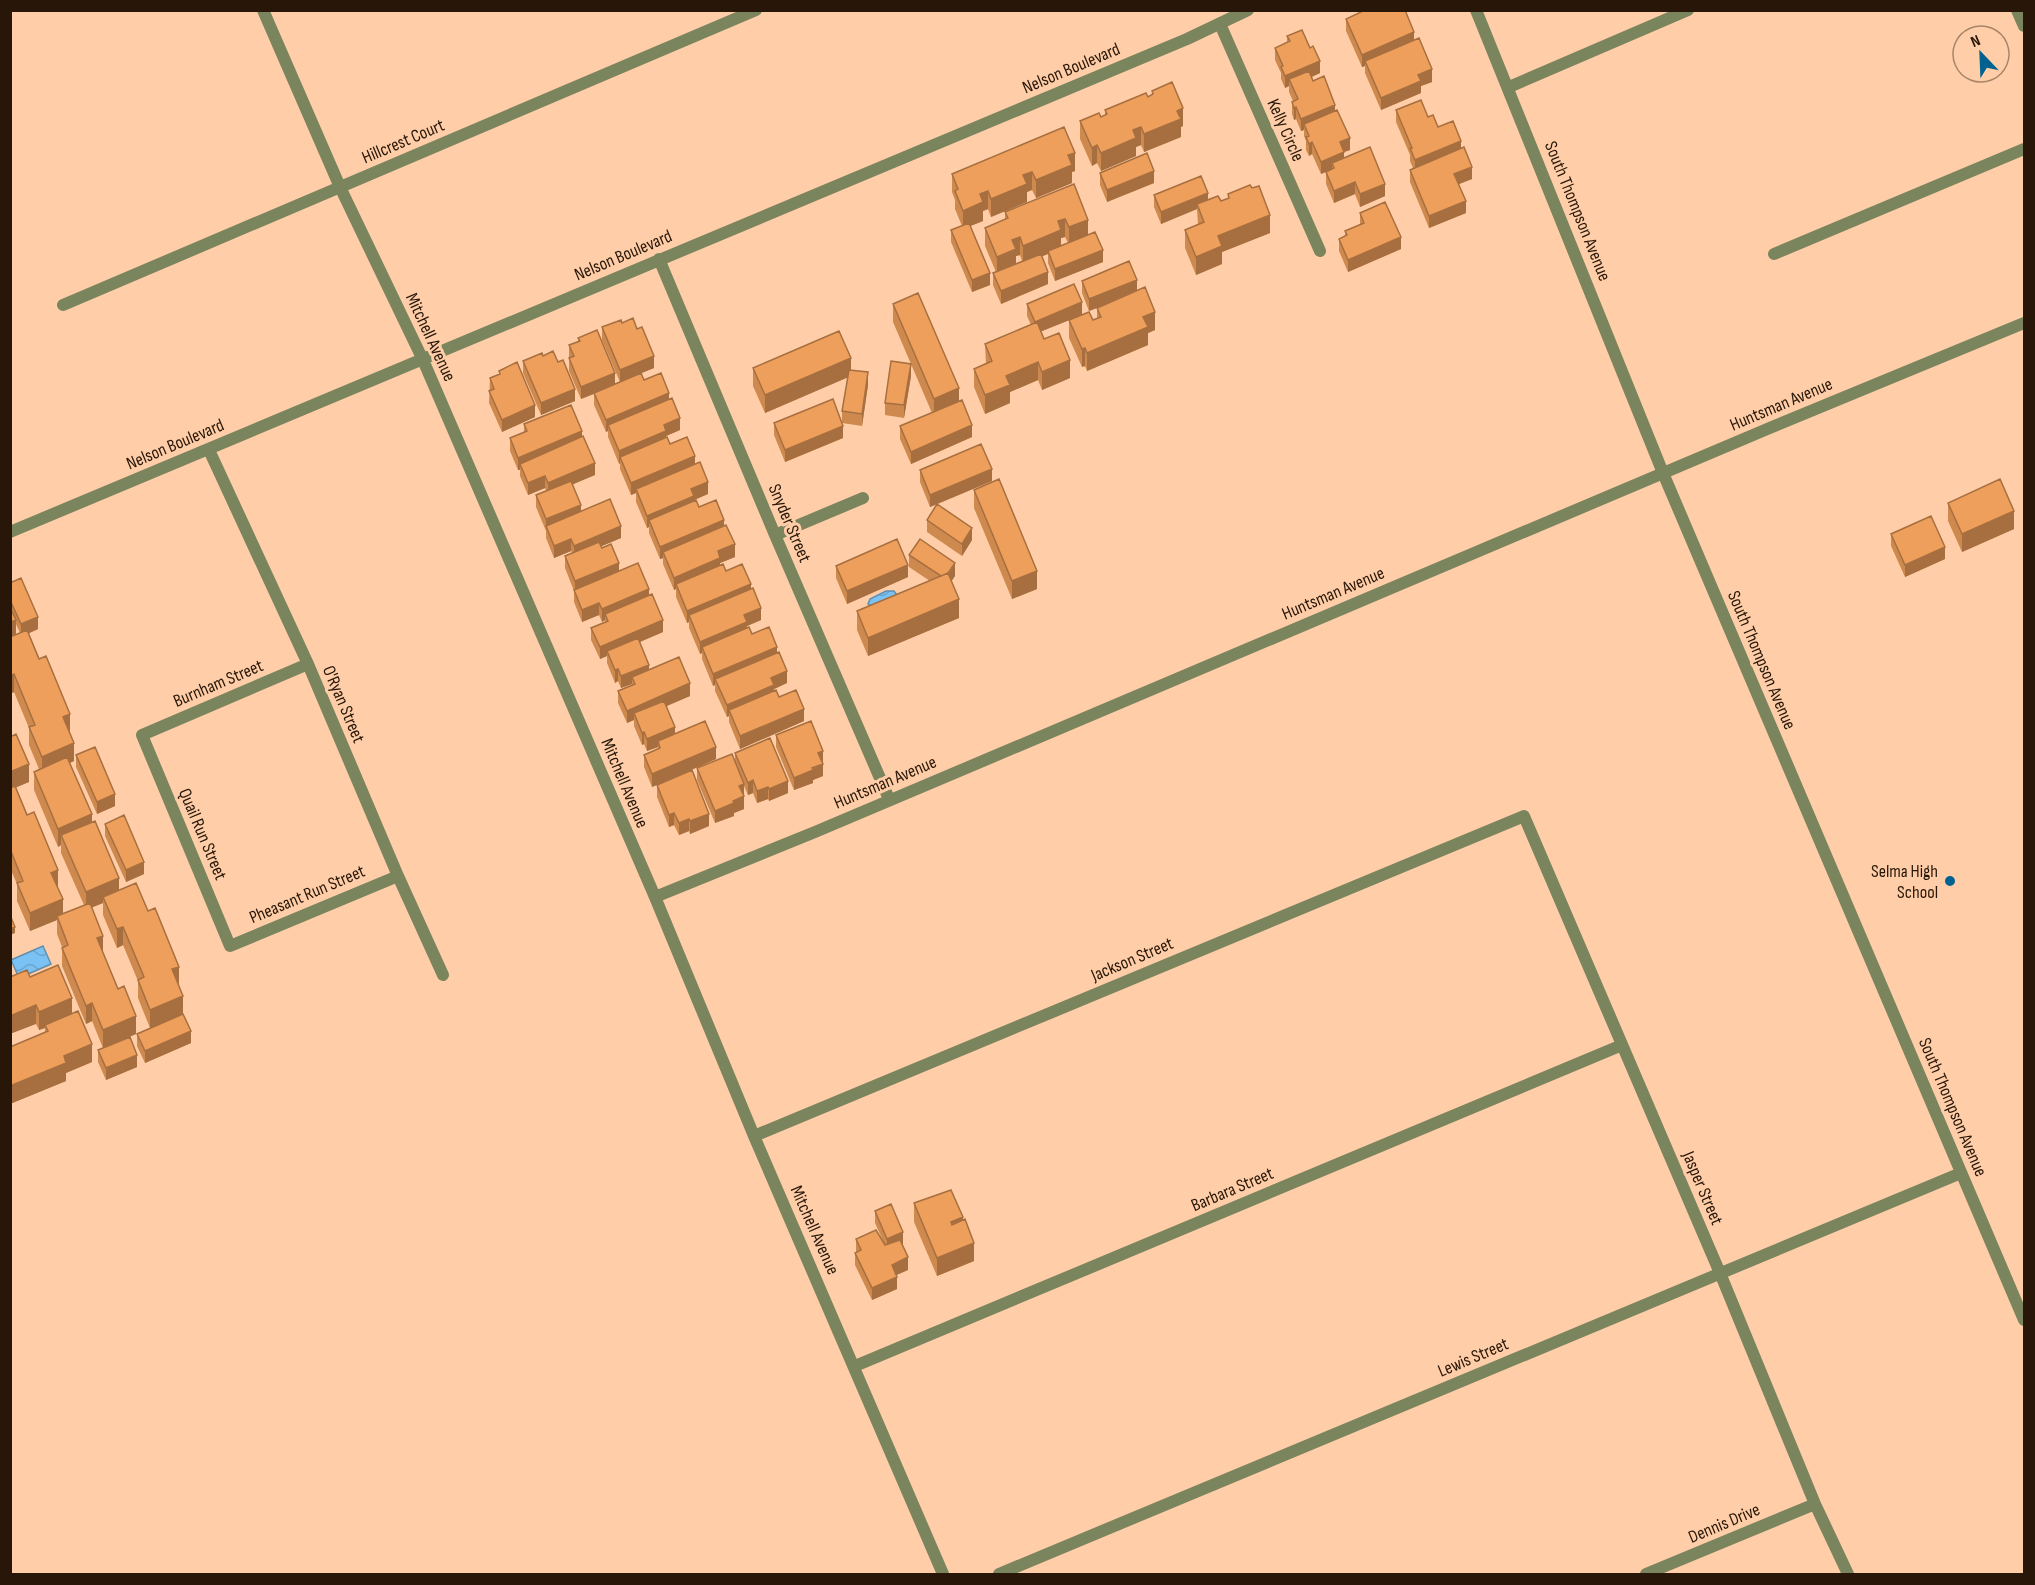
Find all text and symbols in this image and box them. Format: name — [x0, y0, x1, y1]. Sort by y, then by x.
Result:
north arrow — [1951, 24, 2011, 84]
text: N — [1968, 31, 1983, 52]
street label: Nelson Boulevard — [1019, 39, 1123, 98]
street label: Kelly Circle — [1262, 96, 1309, 165]
street label: Hillcrest Court — [359, 114, 448, 168]
street label: South Thompson Avenue — [1540, 138, 1615, 284]
street label: Nelson Boulevard — [571, 226, 675, 285]
street label: Mitchell Avenue — [401, 290, 460, 385]
street label: Huntsman Avenue — [1727, 373, 1836, 435]
street label: Nelson Boulevard — [123, 415, 227, 474]
street label: Snyder Street — [764, 481, 816, 566]
street label: Huntsman Avenue — [1279, 562, 1388, 624]
street label: South Thompson Avenue — [1723, 588, 1800, 733]
street label: Burnham Street — [170, 655, 267, 712]
street label: O'Ryan Street — [318, 662, 369, 746]
street label: Mitchell Avenue — [596, 735, 653, 831]
street label: Huntsman Avenue — [831, 751, 940, 813]
street label: Quail Run Street — [174, 785, 231, 884]
street label: Pheasant Run Street — [246, 860, 369, 928]
place label: Selma High School — [1871, 861, 1938, 903]
marker: Selma High School — [1943, 874, 1957, 888]
street label: Jackson Street — [1087, 933, 1177, 986]
street label: South Thompson Avenue — [1914, 1035, 1991, 1180]
street label: Jasper Street — [1677, 1147, 1728, 1229]
street label: Barbara Street — [1188, 1163, 1277, 1216]
street label: Mitchell Avenue — [786, 1182, 843, 1278]
street label: Lewis Street — [1435, 1333, 1512, 1382]
street label: Dennis Drive — [1685, 1499, 1763, 1548]

